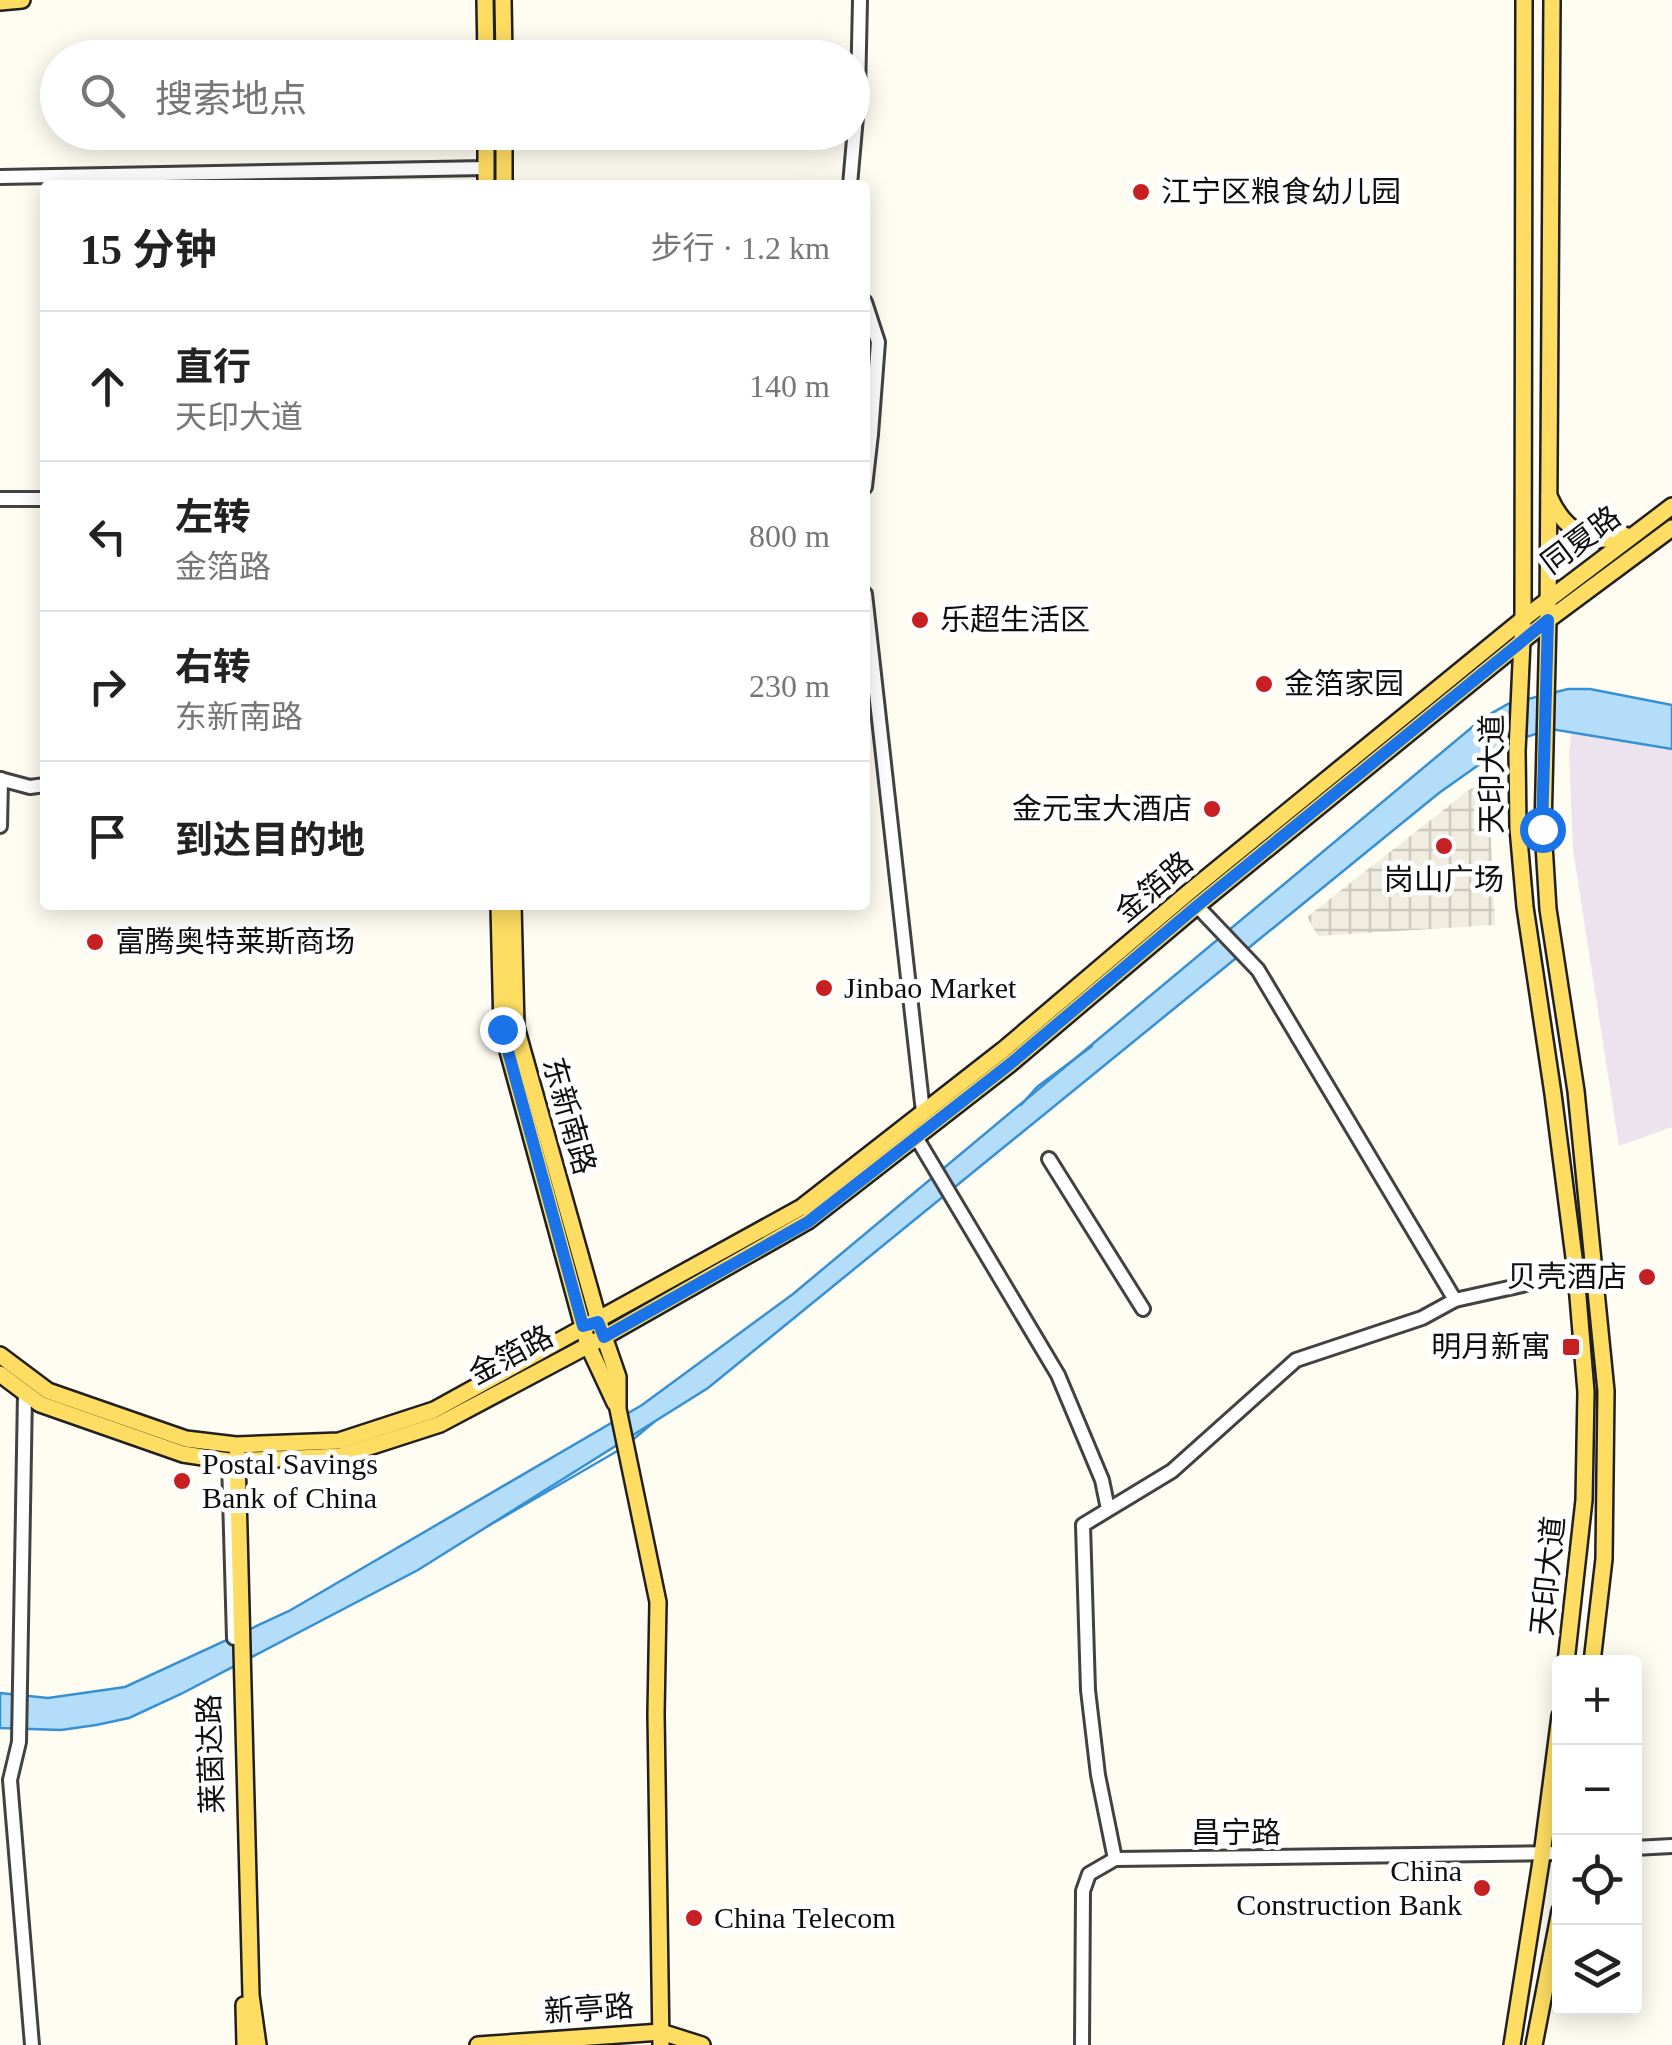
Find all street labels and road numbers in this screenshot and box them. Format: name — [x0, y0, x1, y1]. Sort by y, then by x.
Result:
street label: 同夏路 — [1535, 499, 1627, 580]
street label: 天印大道 — [1475, 714, 1508, 834]
street label: 金箔路 — [1109, 845, 1199, 928]
street label: 东新南路 — [537, 1054, 602, 1178]
street label: 金箔路 — [463, 1319, 558, 1390]
street label: 天印大道 — [1525, 1515, 1570, 1637]
street label: 莱茵达路 — [192, 1693, 229, 1815]
street label: 昌宁路 — [1191, 1816, 1281, 1849]
street label: 新亭路 — [543, 1989, 635, 2028]

